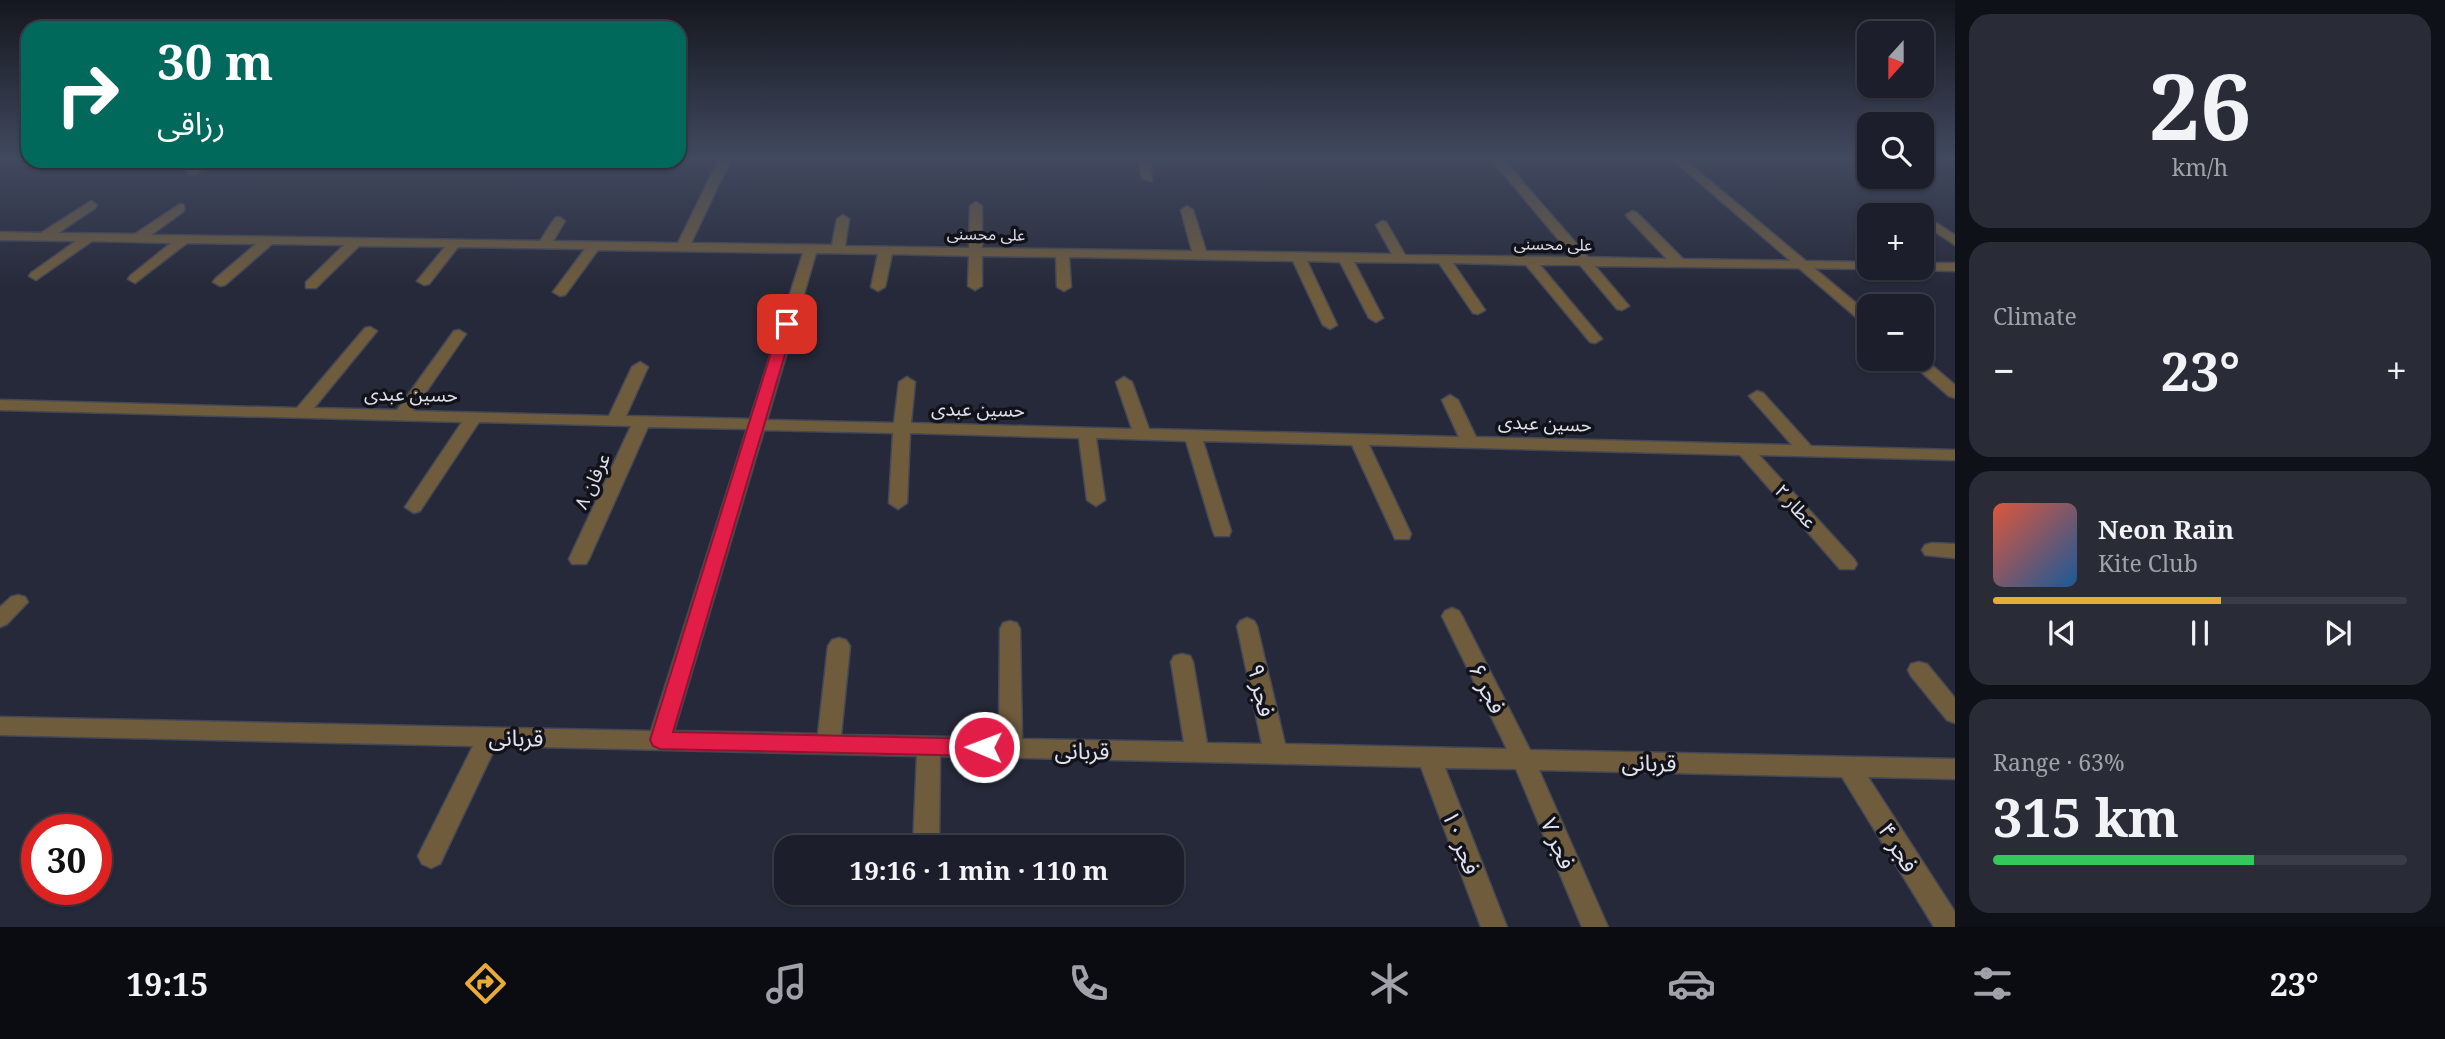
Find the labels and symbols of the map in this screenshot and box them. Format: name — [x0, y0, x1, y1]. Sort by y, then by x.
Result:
north arrow — [1857, 21, 1934, 98]
street label: علی محسنی — [947, 222, 1025, 246]
street label: علی محسنی — [1514, 232, 1592, 256]
pin — [757, 294, 817, 354]
street label: حسین عبدی — [364, 380, 458, 408]
street label: حسین عبدی — [931, 395, 1025, 423]
street label: حسین عبدی — [1498, 408, 1592, 438]
street label: عرفان ۸ — [568, 449, 616, 513]
street label: عطار ۲ — [1769, 478, 1823, 534]
street label: فجر ۶ — [1462, 657, 1514, 719]
street label: فجر ۹ — [1240, 660, 1284, 720]
position arrow — [947, 710, 1021, 784]
street label: قربانی — [488, 721, 544, 753]
street label: قربانی — [1054, 734, 1110, 766]
street label: قربانی — [1621, 746, 1677, 778]
street label: فجر ۱۰ — [1435, 805, 1489, 879]
street label: فجر ۷ — [1534, 812, 1584, 874]
speed limit sign: 30 — [21, 814, 112, 905]
street label: فجر ۴ — [1871, 816, 1927, 878]

